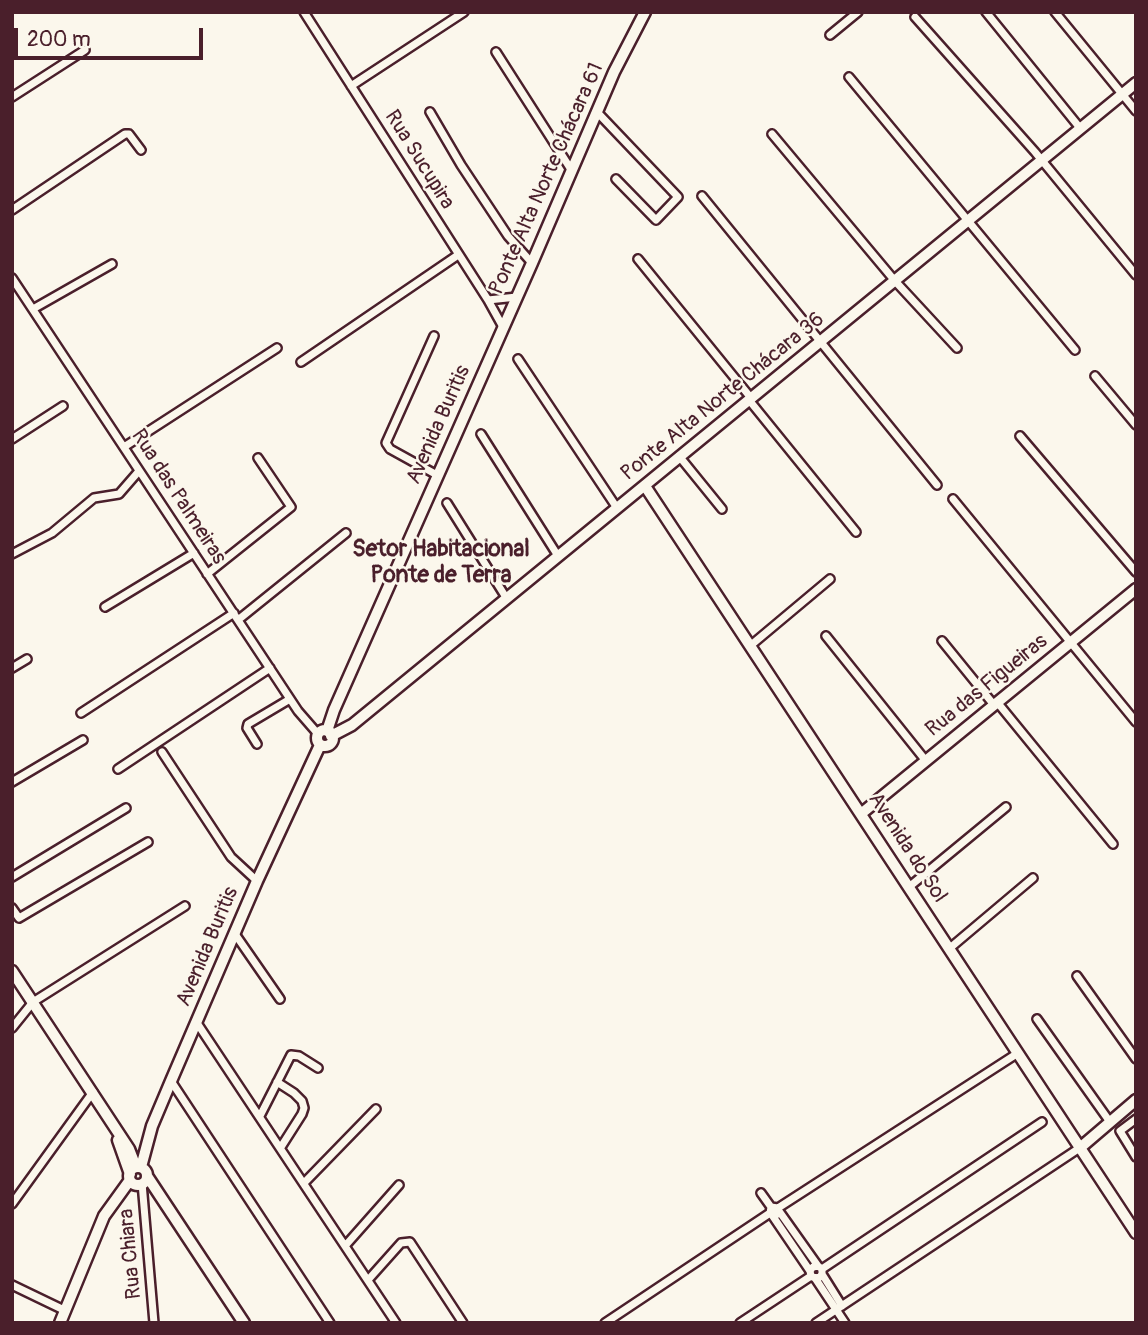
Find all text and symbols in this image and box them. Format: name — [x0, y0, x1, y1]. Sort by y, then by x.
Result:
scale bar — [18, 14, 206, 58]
text: 200 m — [27, 26, 91, 53]
street label: Ponte Alta Norte Chácara 61 — [484, 59, 610, 299]
street label: Rua Sucupira — [379, 106, 459, 214]
street label: Ponte Alta Norte Chácara 36 — [616, 307, 830, 487]
street label: Avenida Buritis — [402, 362, 476, 488]
street label: Rua das Palmeiras — [125, 425, 231, 569]
district label: Setor Habitacional Ponte de Terra — [352, 536, 530, 590]
street label: Rua das Figueiras — [921, 629, 1053, 743]
street label: Avenida do Sol — [862, 788, 952, 908]
street label: Avenida Buritis — [172, 884, 244, 1010]
street label: Rua Chiara — [114, 1208, 148, 1300]

